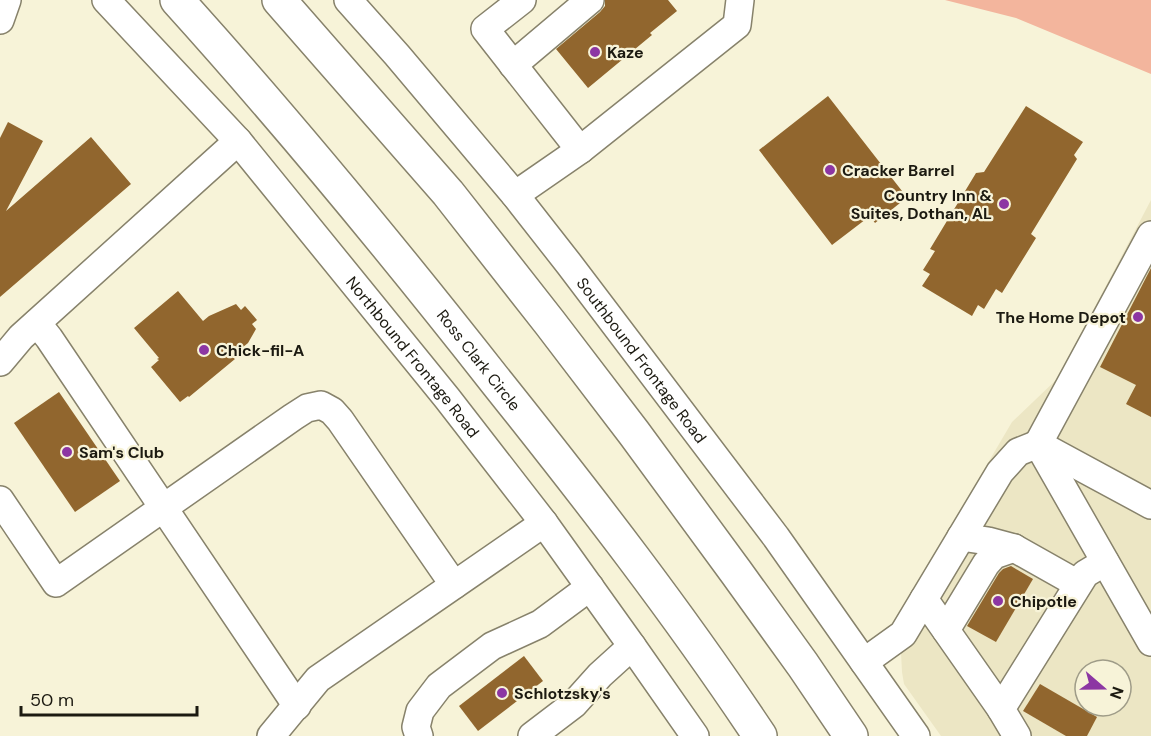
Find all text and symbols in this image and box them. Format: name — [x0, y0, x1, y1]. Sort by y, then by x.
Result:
place label: Kaze — [607, 42, 644, 63]
marker: Kaze — [588, 45, 602, 59]
place label: Cracker Barrel — [842, 160, 954, 181]
marker: Cracker Barrel — [823, 163, 837, 177]
place label: Country Inn & Suites, Dothan, AL — [851, 185, 993, 224]
marker: Country Inn & Suites, Dothan, AL — [997, 197, 1011, 211]
street label: Northbound Frontage Road — [342, 272, 484, 442]
street label: Southbound Frontage Road — [572, 273, 712, 447]
street label: Ross Clark Circle — [432, 305, 526, 415]
place label: The Home Depot — [996, 307, 1126, 328]
marker: The Home Depot — [1131, 310, 1145, 324]
place label: Chick-fil-A — [216, 340, 304, 361]
marker: Chick-fil-A — [197, 343, 211, 357]
place label: Sam's Club — [79, 442, 164, 463]
marker: Sam's Club — [60, 445, 74, 459]
place label: Chipotle — [1010, 591, 1077, 612]
marker: Chipotle — [991, 594, 1005, 608]
north arrow — [1073, 658, 1133, 718]
scale bar — [21, 679, 196, 717]
place label: Schlotzsky's — [514, 683, 611, 704]
text: N — [1105, 684, 1128, 702]
marker: Schlotzsky's — [495, 686, 509, 700]
text: 50 m — [30, 688, 74, 712]

